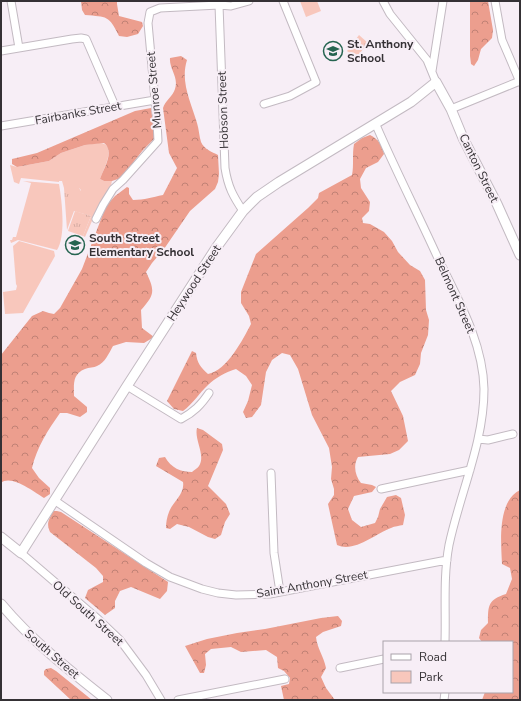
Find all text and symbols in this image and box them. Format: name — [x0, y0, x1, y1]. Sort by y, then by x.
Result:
place label: St. Anthony School — [347, 36, 414, 66]
school or university icon: St. Anthony School — [322, 40, 344, 62]
street label: Munroe Street — [143, 50, 165, 129]
street label: Hobson Street — [214, 70, 232, 149]
street label: Fairbanks Street — [34, 97, 123, 128]
street label: Canton Street — [455, 131, 503, 206]
place label: South Street Elementary School — [89, 230, 194, 260]
school or university icon: South Street Elementary School — [64, 234, 86, 256]
street label: Heywood Street — [163, 241, 225, 324]
street label: Belmont Street — [431, 254, 479, 336]
street label: Saint Anthony Street — [255, 566, 370, 602]
street label: Old South Street — [49, 577, 128, 650]
street label: South Street — [21, 626, 83, 683]
legend — [383, 641, 513, 693]
text: Road — [419, 649, 447, 665]
text: Park — [419, 669, 444, 685]

